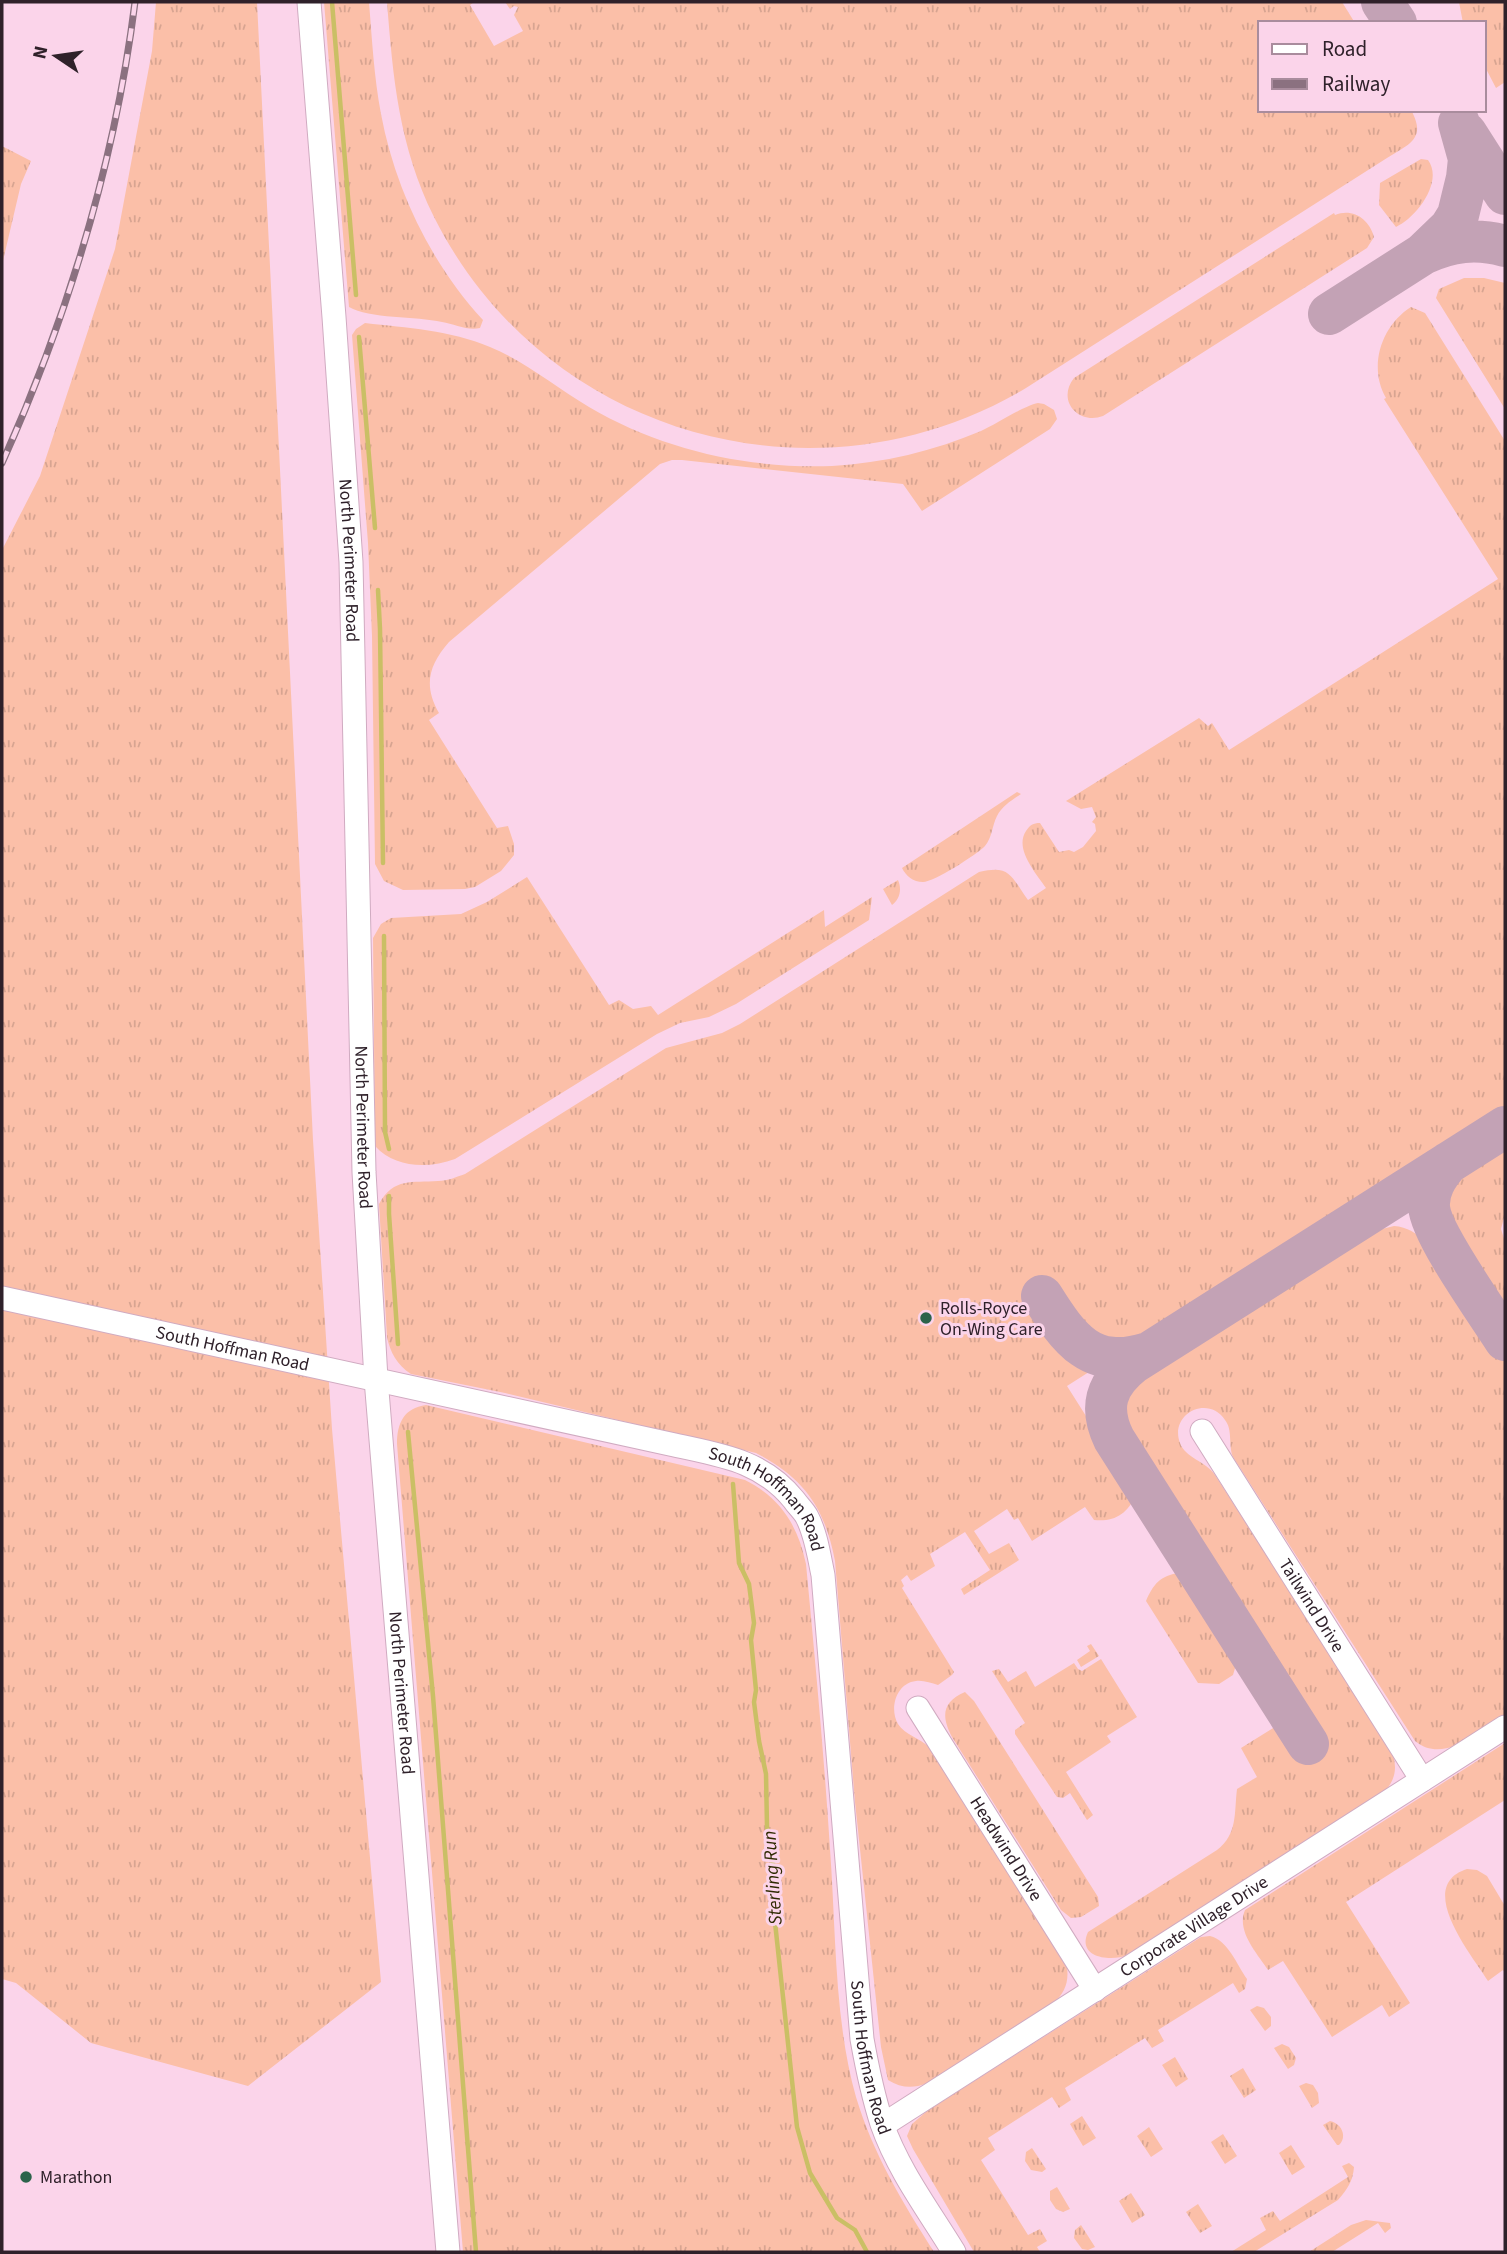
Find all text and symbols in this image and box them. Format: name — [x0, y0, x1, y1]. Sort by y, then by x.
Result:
north arrow — [21, 21, 91, 91]
legend — [1258, 21, 1486, 112]
text: Road — [1322, 34, 1367, 64]
text: N — [26, 43, 55, 62]
text: Railway — [1322, 69, 1390, 99]
street label: North Perimeter Road — [333, 478, 365, 642]
street label: North Perimeter Road — [349, 1045, 379, 1210]
place label: Rolls-Royce On-Wing Care — [940, 1296, 1043, 1342]
marker: Rolls-Royce On-Wing Care — [918, 1310, 934, 1326]
street label: South Hoffman Road — [153, 1319, 312, 1377]
street label: South Hoffman Road — [706, 1440, 830, 1554]
street label: Tailwind Drive — [1273, 1554, 1351, 1657]
street label: North Perimeter Road — [383, 1610, 421, 1775]
street label: Headwind Drive — [964, 1791, 1049, 1906]
water label: Sterling Run — [756, 1830, 790, 1926]
street label: Corporate Village Drive — [1115, 1869, 1273, 1983]
street label: South Hoffman Road — [845, 1979, 897, 2138]
place label: Marathon — [40, 2165, 112, 2190]
marker: Marathon — [18, 2169, 34, 2185]

